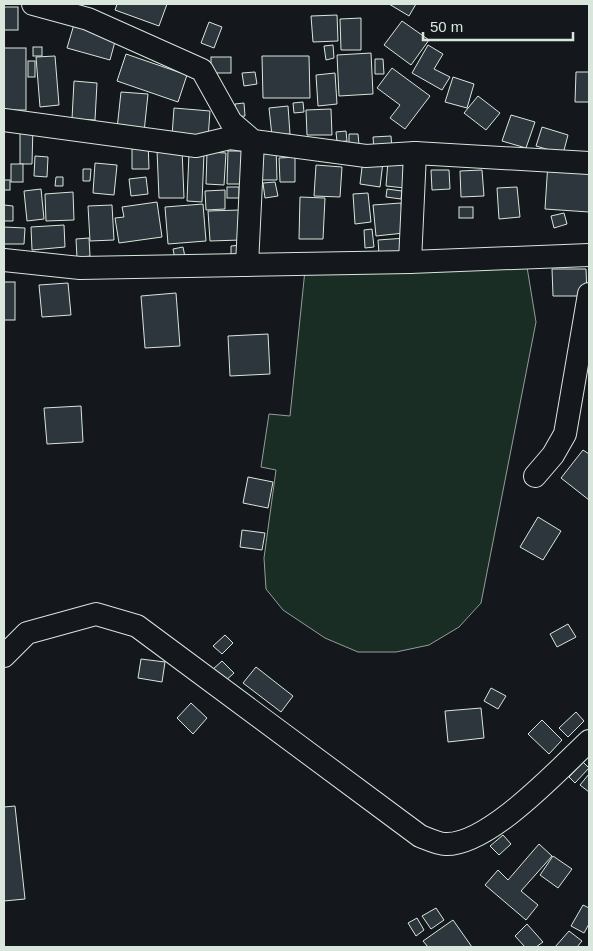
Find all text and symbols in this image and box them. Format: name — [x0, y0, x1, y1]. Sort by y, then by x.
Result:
scale bar — [423, 10, 573, 42]
text: 50 m — [430, 18, 463, 35]

